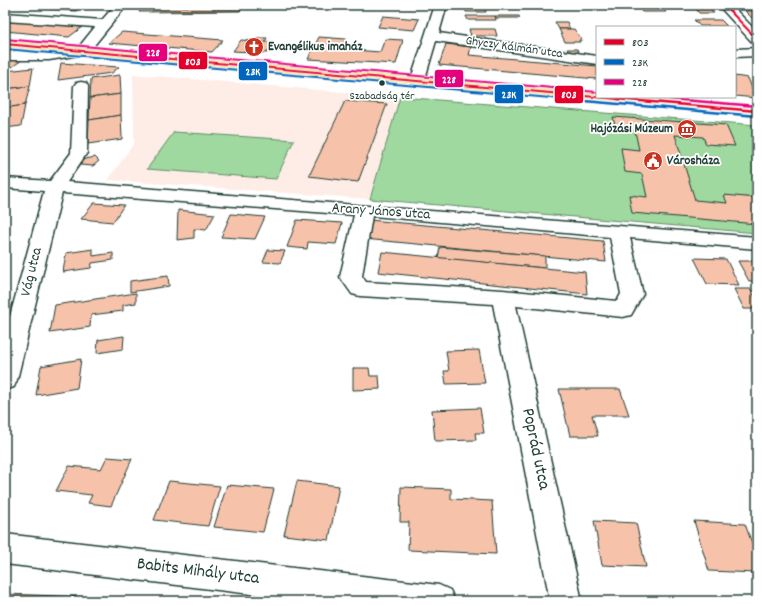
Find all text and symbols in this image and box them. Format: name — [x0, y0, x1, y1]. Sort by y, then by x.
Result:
legend — [596, 26, 736, 98]
street label: Ghyczy Kálmán utca — [464, 32, 565, 64]
text: 803 — [632, 35, 649, 52]
church icon: Evangélikus imaház — [243, 36, 265, 58]
place label: Evangélikus imaház — [268, 38, 363, 57]
line badge: 228 — [138, 43, 168, 62]
text: 228 — [146, 46, 161, 62]
line badge: 803 — [178, 51, 208, 70]
text: 803 — [185, 55, 201, 71]
text: 23K — [632, 55, 649, 72]
line badge: 23K — [238, 61, 268, 81]
text: 23K — [246, 65, 260, 81]
line badge: 228 — [434, 69, 464, 88]
text: 228 — [442, 73, 457, 89]
text: 228 — [632, 75, 647, 92]
marker: Szabadság tér — [377, 78, 387, 88]
line badge: 23K — [494, 84, 524, 104]
line badge: 803 — [554, 85, 584, 104]
place label: Szabadság tér — [349, 88, 415, 105]
text: 23K — [502, 88, 516, 104]
text: 803 — [561, 88, 577, 104]
museum icon: Hajózási Múzeum — [676, 118, 698, 140]
place label: Hajózási Múzeum — [590, 120, 673, 139]
public building icon: Városháza — [642, 150, 664, 172]
place label: Városháza — [667, 152, 720, 171]
street label: Arany János utca — [331, 198, 432, 226]
street label: Vág utca — [15, 244, 49, 299]
street label: Poprád utca — [514, 406, 556, 493]
street label: Babits Mihály utca — [135, 552, 261, 592]

